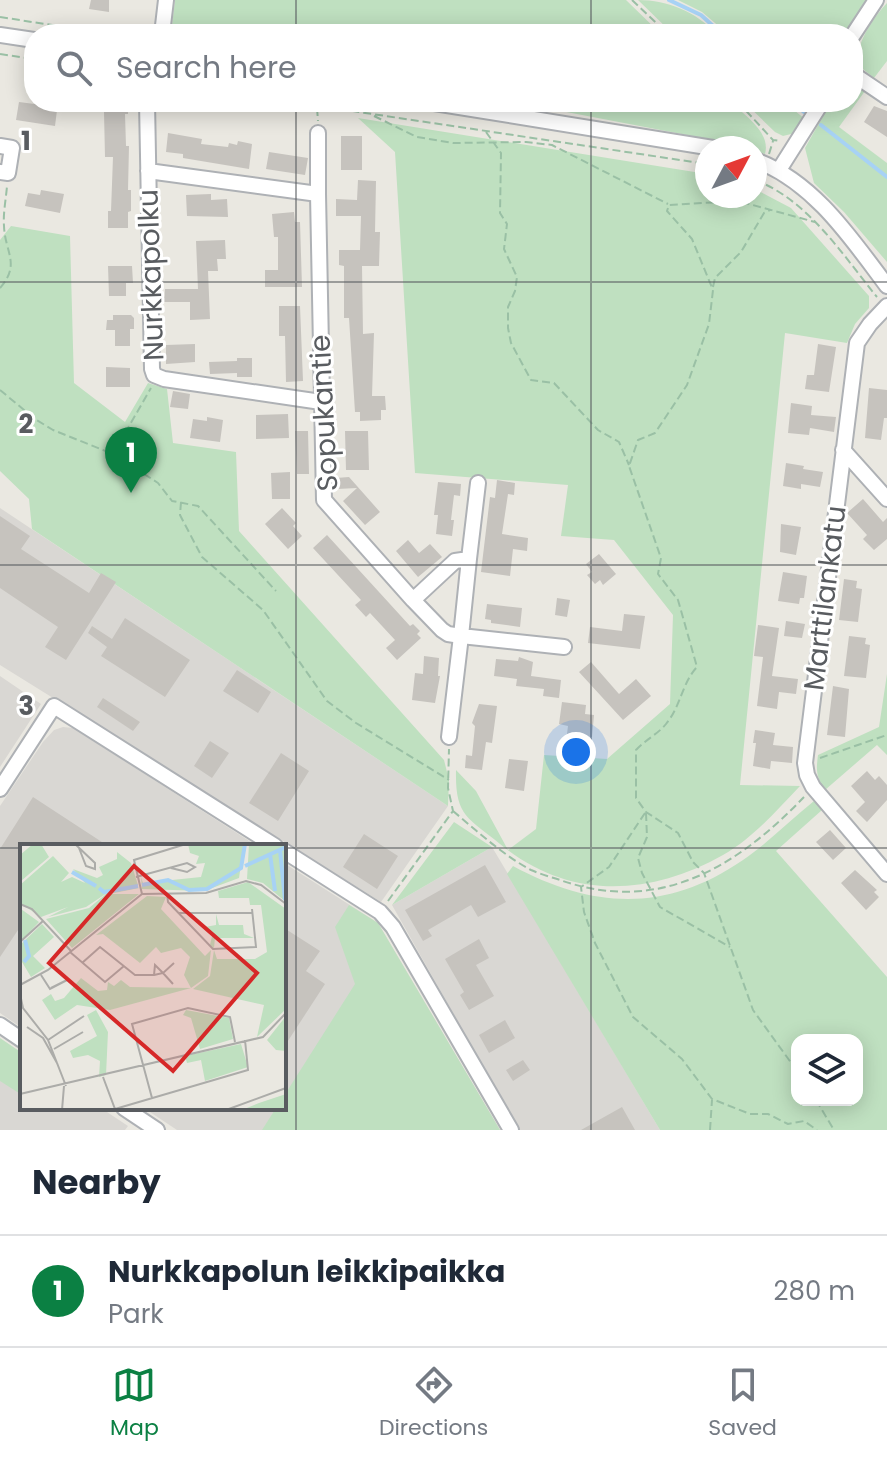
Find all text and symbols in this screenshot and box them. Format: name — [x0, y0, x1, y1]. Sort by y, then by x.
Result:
search box — [24, 24, 863, 112]
icon: search — [52, 46, 96, 90]
text: Search here — [116, 46, 297, 89]
text: 1 — [21, 123, 31, 159]
north arrow — [695, 136, 767, 208]
street label: Nurkkapolku — [129, 188, 173, 362]
street label: Sopukantie — [300, 334, 348, 492]
text: 2 — [19, 406, 34, 442]
pin: 1 — [105, 427, 157, 493]
street label: Marttilankatu — [794, 503, 856, 693]
text: 3 — [18, 688, 34, 724]
your location — [556, 732, 596, 772]
inset map — [20, 844, 286, 1110]
map controls — [791, 1034, 863, 1106]
button: layers — [791, 1034, 863, 1106]
text: Nearby — [32, 1158, 161, 1206]
text: Nurkkapolun leikkipaikka — [108, 1250, 505, 1293]
text: 1 — [53, 1273, 63, 1309]
text: 280 m — [774, 1273, 855, 1309]
text: Park — [108, 1296, 164, 1332]
tab: Map — [110, 1363, 159, 1444]
tab: Directions — [379, 1363, 488, 1444]
tab: Saved — [708, 1363, 777, 1444]

